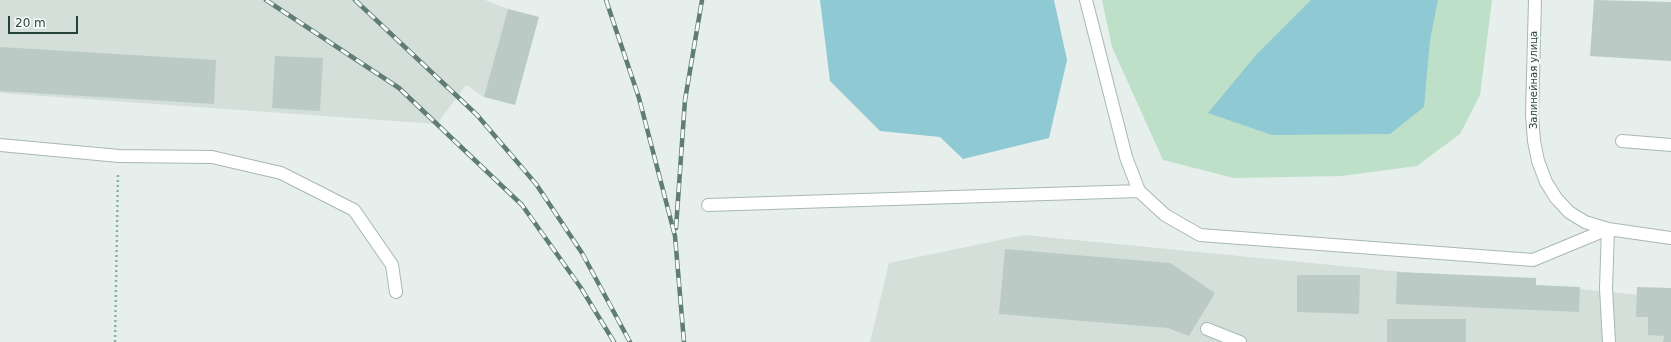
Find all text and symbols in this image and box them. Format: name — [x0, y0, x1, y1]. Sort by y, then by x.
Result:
scale bar — [10, 8, 80, 34]
text: 20 m — [15, 16, 46, 30]
street label: Залинейная улица — [1528, 31, 1540, 129]

